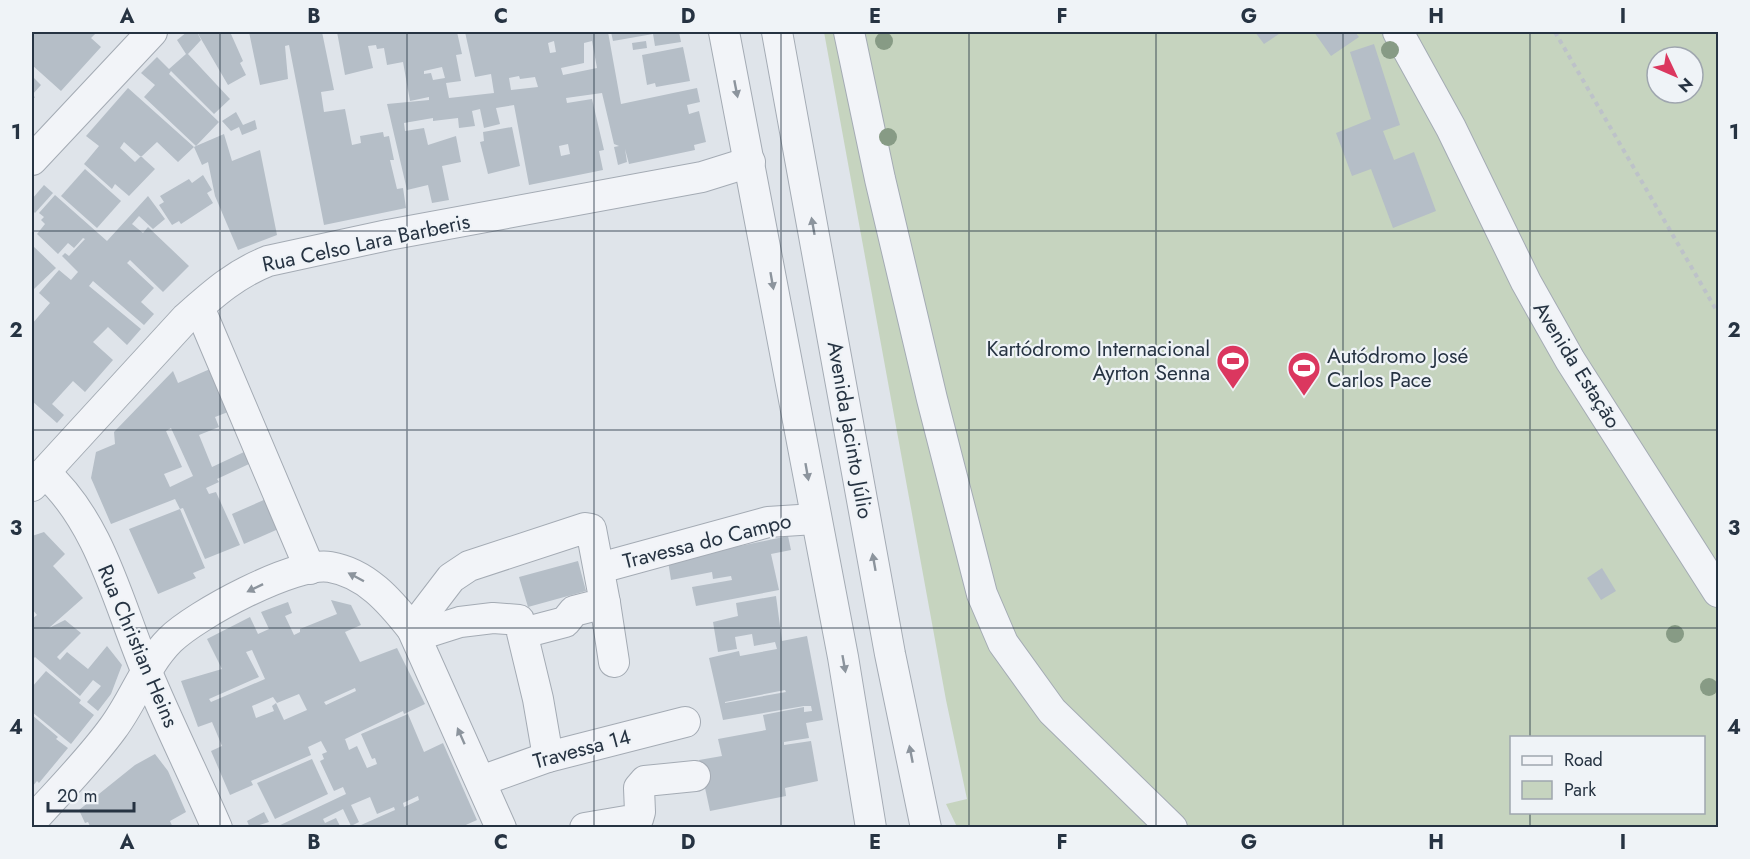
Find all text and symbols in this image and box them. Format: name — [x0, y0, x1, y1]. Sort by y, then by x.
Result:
text: A — [119, 2, 135, 31]
text: B — [307, 2, 321, 31]
text: C — [494, 2, 508, 31]
text: D — [681, 2, 695, 31]
text: E — [869, 2, 881, 31]
text: F — [1056, 2, 1068, 31]
text: G — [1241, 2, 1257, 31]
text: H — [1428, 2, 1444, 31]
text: I — [1620, 2, 1626, 31]
north arrow — [1645, 45, 1705, 105]
text: N — [1673, 73, 1698, 98]
one-way arrow — [732, 80, 741, 99]
text: 1 — [11, 118, 21, 147]
text: 1 — [1729, 118, 1739, 147]
street label: Rua Celso Lara Barberis — [259, 206, 473, 280]
one-way arrow — [809, 216, 818, 235]
one-way arrow — [768, 271, 777, 290]
street label: Avenida Estação — [1526, 296, 1628, 434]
text: 2 — [9, 316, 23, 345]
text: 2 — [1727, 316, 1741, 345]
place label: Kartódromo Internacional Ayrton Senna — [987, 334, 1210, 388]
street label: Avenida Jacinto Júlio — [820, 339, 880, 521]
place label: Autódromo José Carlos Pace — [1327, 341, 1468, 395]
sports icon: Kartódromo Internacional Ayrton Senna — [1215, 343, 1251, 390]
sports icon: Autódromo José Carlos Pace — [1286, 350, 1322, 397]
one-way arrow — [803, 463, 812, 482]
street label: Travessa do Campo — [620, 506, 794, 576]
text: 3 — [10, 514, 22, 543]
text: 3 — [1728, 514, 1740, 543]
one-way arrow — [869, 553, 878, 572]
street label: Rua Christian Heins — [90, 560, 186, 732]
one-way arrow — [347, 572, 364, 582]
one-way arrow — [247, 584, 264, 593]
one-way arrow — [839, 654, 848, 673]
text: 4 — [9, 713, 23, 742]
text: 4 — [1727, 713, 1741, 742]
street label: Travessa 14 — [530, 722, 634, 776]
one-way arrow — [456, 727, 465, 744]
legend — [1510, 736, 1705, 814]
one-way arrow — [905, 745, 915, 763]
text: Road — [1564, 747, 1603, 773]
scale bar — [48, 775, 134, 813]
text: Park — [1564, 777, 1596, 803]
text: 20 m — [57, 783, 97, 809]
text: A — [119, 828, 135, 857]
text: B — [307, 828, 321, 857]
text: C — [494, 828, 508, 857]
text: D — [681, 828, 695, 857]
text: E — [869, 828, 881, 857]
text: F — [1056, 828, 1068, 857]
text: G — [1241, 828, 1257, 857]
text: H — [1428, 828, 1444, 857]
text: I — [1620, 828, 1626, 857]

